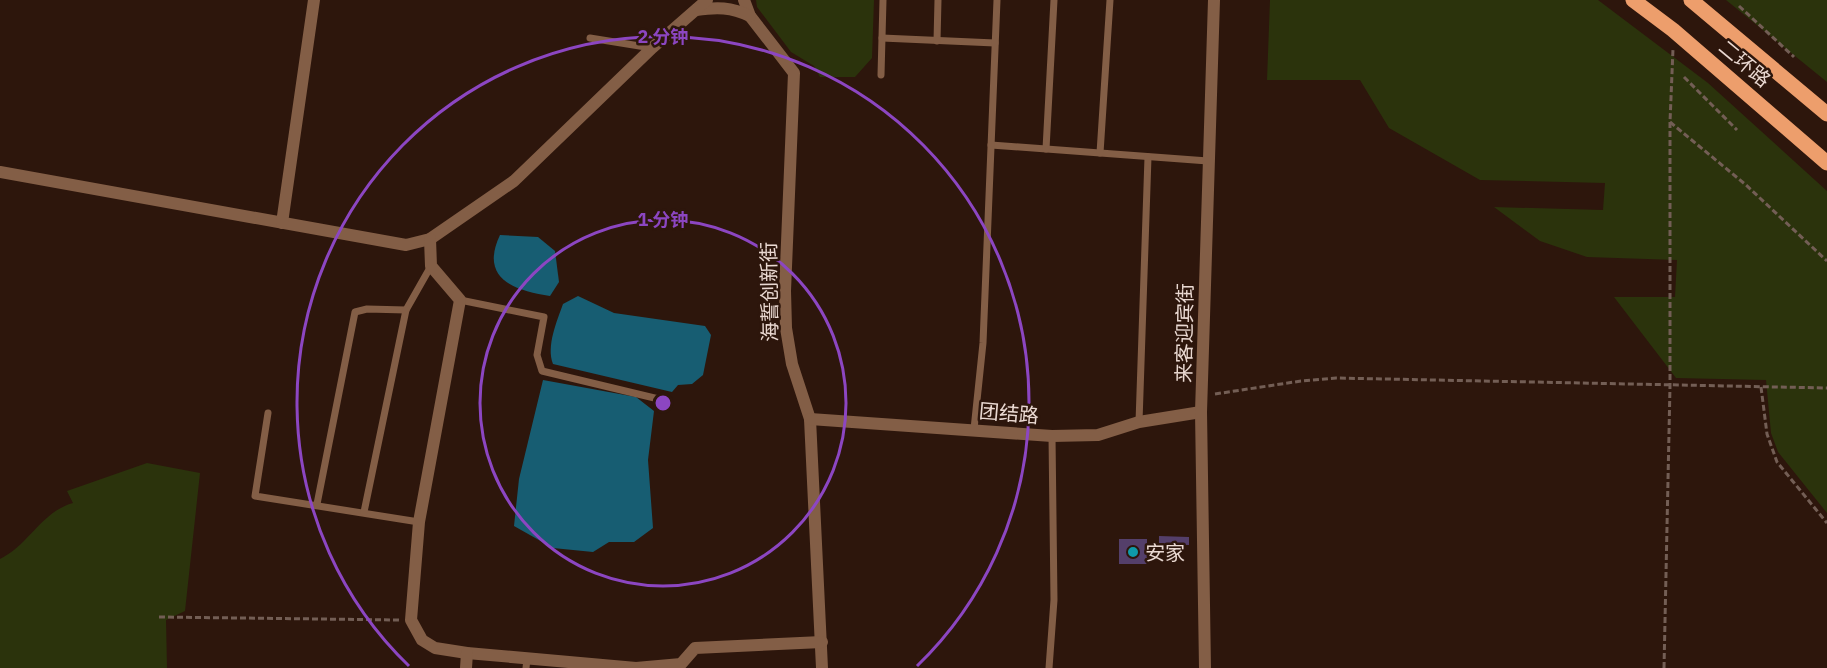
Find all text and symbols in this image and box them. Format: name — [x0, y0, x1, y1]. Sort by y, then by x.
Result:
text: 2 分钟 — [637, 25, 689, 48]
street label: 二环路 — [1713, 33, 1777, 93]
text: 1 分钟 — [637, 208, 689, 231]
street label: 海誓创新街 — [755, 242, 783, 342]
street label: 来客迎宾街 — [1170, 283, 1198, 383]
centre of rings — [653, 393, 673, 413]
street label: 团结路 — [978, 397, 1040, 429]
place label: 安家 — [1145, 539, 1185, 566]
marker: 安家 — [1126, 545, 1140, 559]

